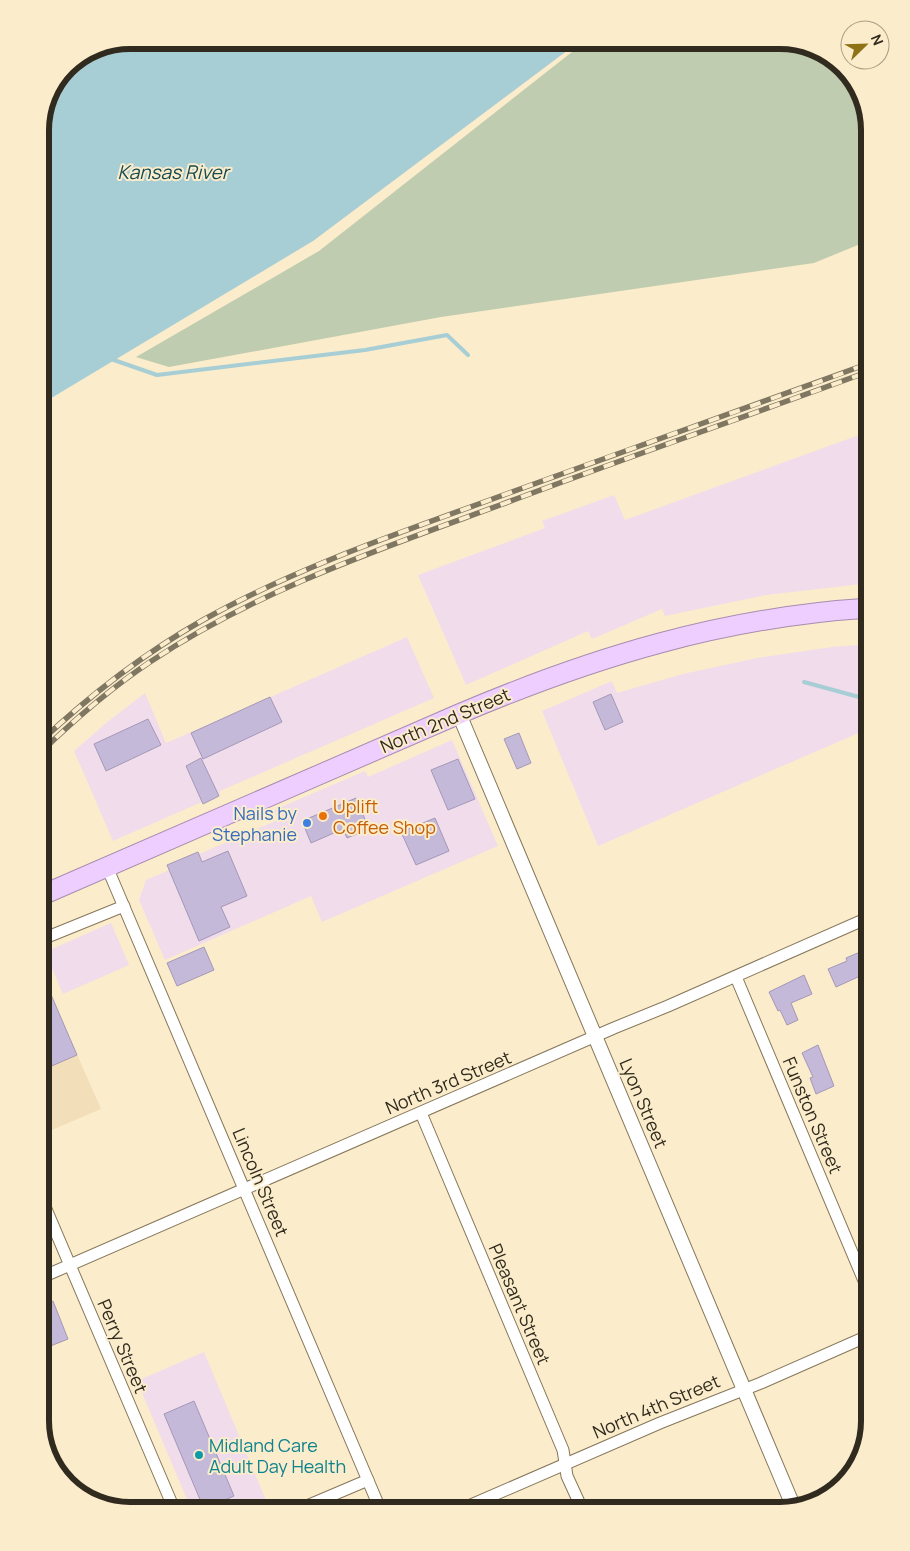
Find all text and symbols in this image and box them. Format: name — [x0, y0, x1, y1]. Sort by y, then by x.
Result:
north arrow — [840, 20, 890, 70]
text: N — [867, 31, 888, 48]
water label: Kansas River — [117, 159, 231, 185]
street label: North 2nd Street — [376, 682, 514, 758]
place label: Uplift Coffee Shop — [333, 794, 436, 839]
place label: Nails by Stephanie — [212, 801, 297, 846]
marker: Uplift Coffee Shop — [317, 810, 329, 822]
marker: Nails by Stephanie — [301, 817, 313, 829]
street label: North 3rd Street — [381, 1045, 515, 1119]
street label: Funston Street — [778, 1053, 848, 1177]
street label: Lyon Street — [614, 1054, 674, 1152]
street label: Lincoln Street — [227, 1124, 295, 1240]
street label: Pleasant Street — [484, 1240, 556, 1368]
street label: Perry Street — [92, 1295, 154, 1397]
street label: North 4th Street — [589, 1368, 723, 1444]
place label: Midland Care Adult Day Health — [209, 1433, 346, 1478]
marker: Midland Care Adult Day Health — [193, 1449, 205, 1461]

